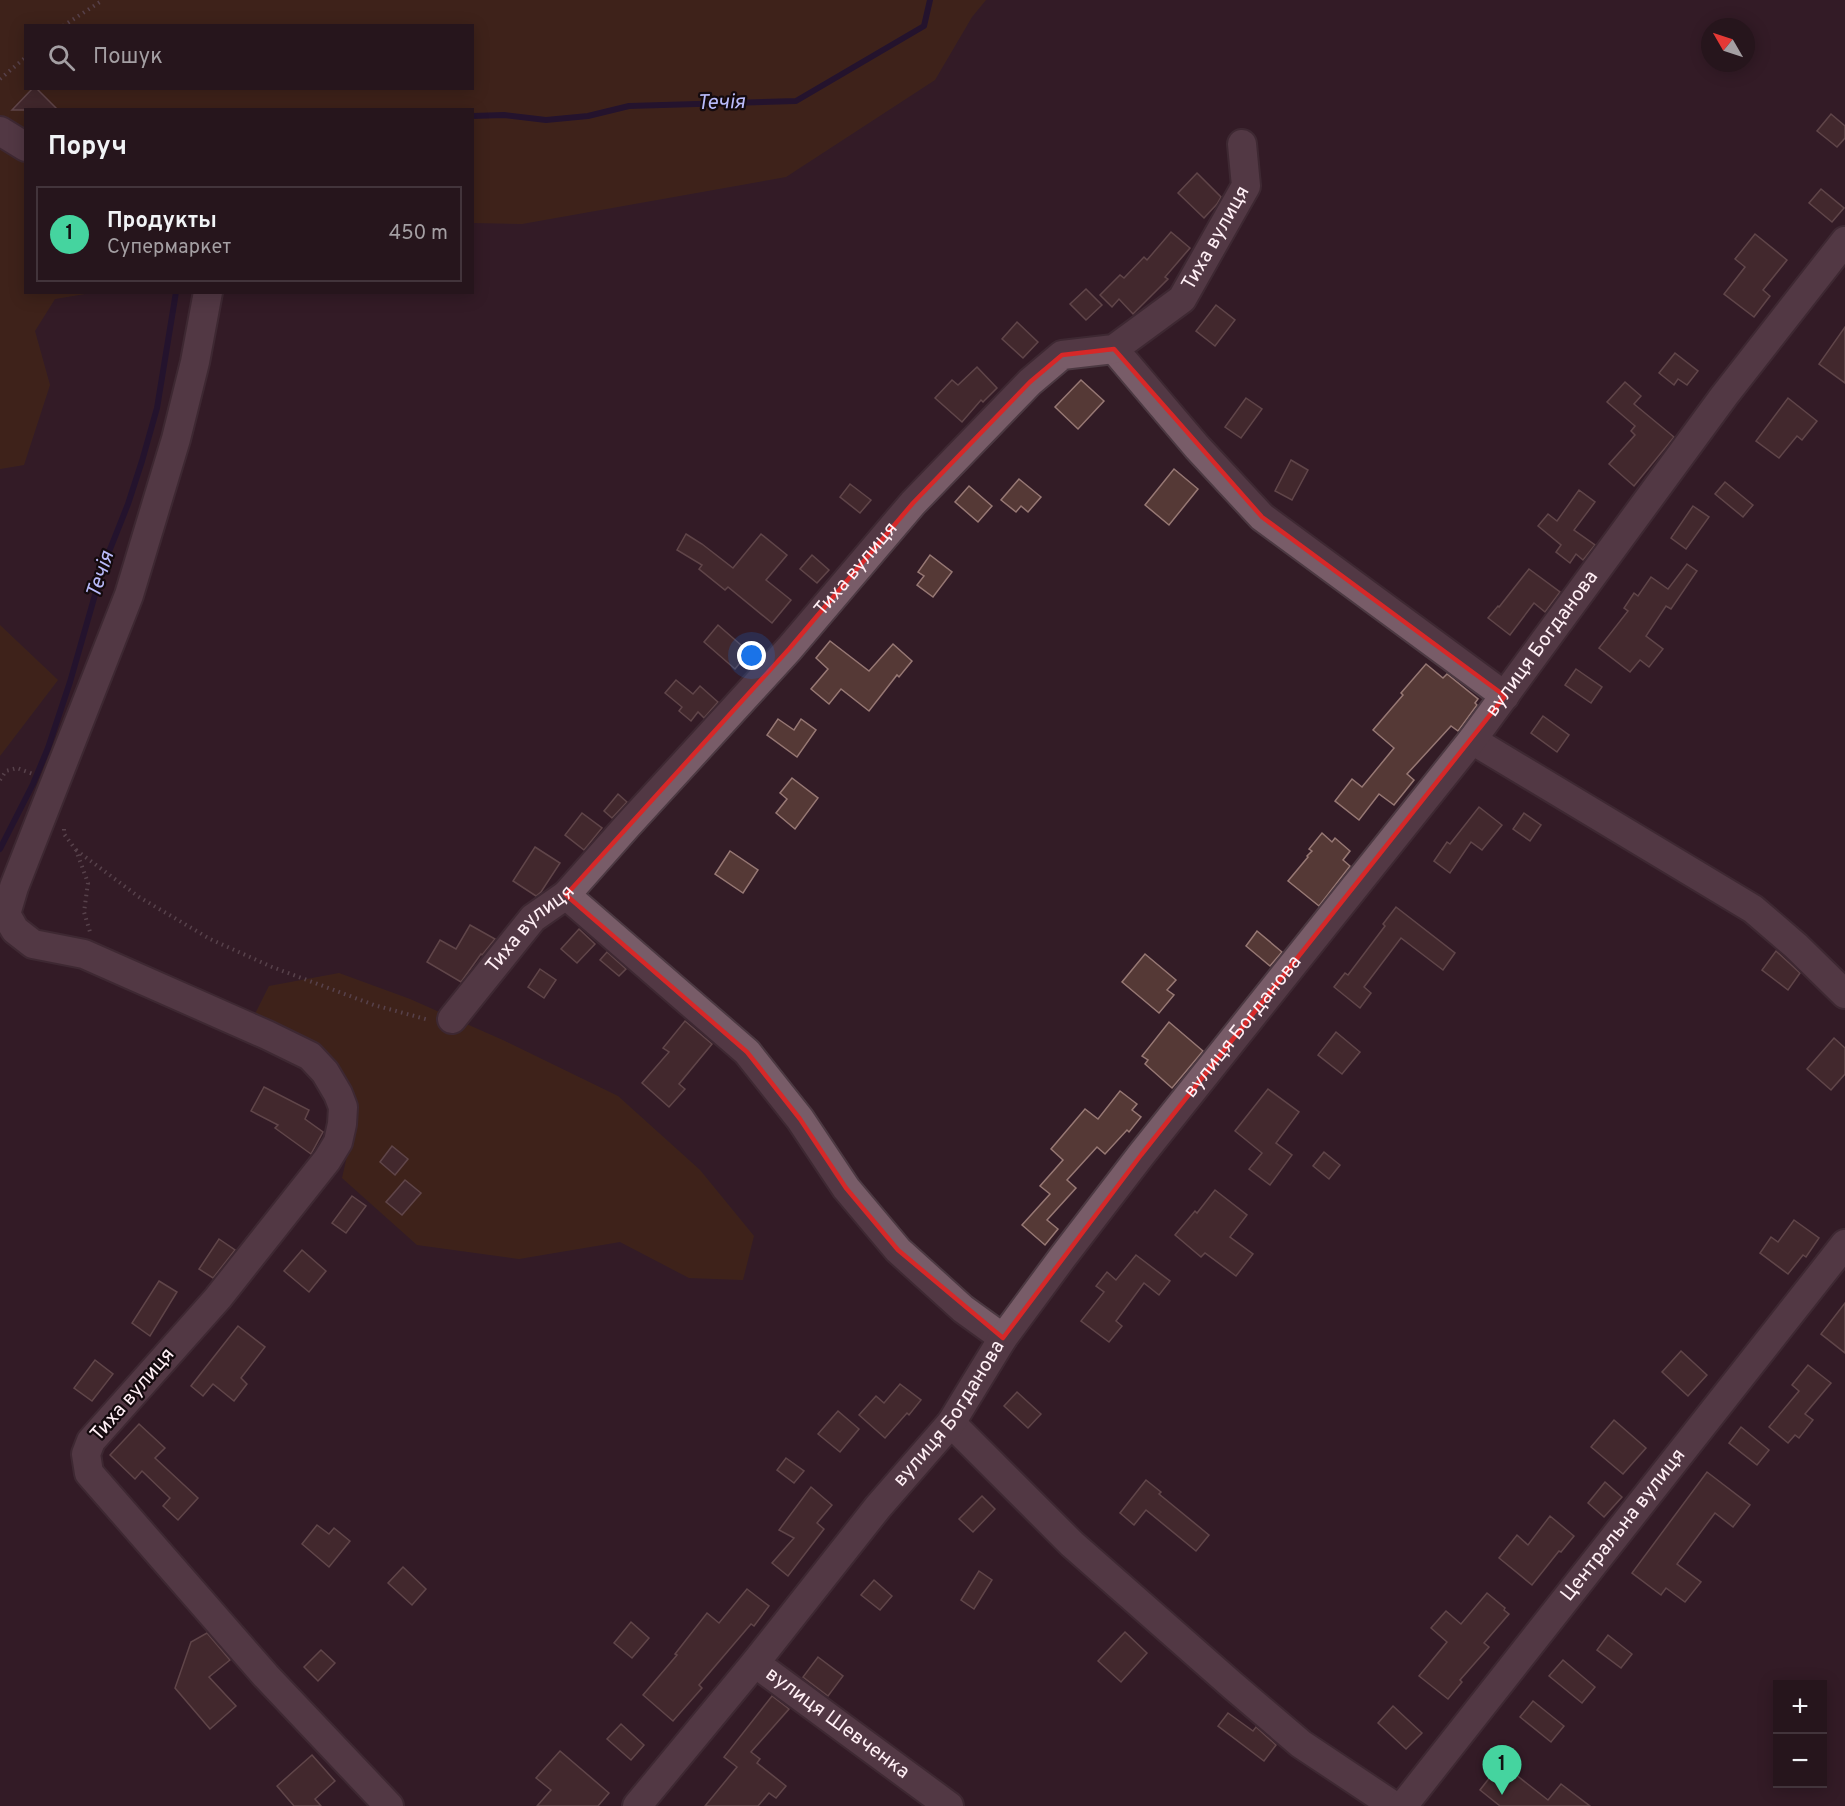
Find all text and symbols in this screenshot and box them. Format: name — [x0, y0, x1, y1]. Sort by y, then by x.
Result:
north arrow — [1701, 18, 1755, 72]
search box — [24, 24, 474, 90]
icon: search — [45, 41, 78, 74]
text: Пошук — [93, 44, 163, 71]
water label: Течія — [697, 89, 746, 117]
text: Поруч — [48, 131, 127, 164]
street label: Тиха вулиця — [1176, 181, 1256, 295]
text: Продукты — [107, 208, 217, 235]
text: 1 — [66, 221, 74, 247]
text: 450 m — [389, 221, 448, 247]
text: Супермаркет — [107, 235, 231, 261]
street label: Тиха вулиця — [809, 517, 904, 622]
water label: Течія — [81, 547, 122, 602]
street label: вулиця Богданова — [1480, 566, 1605, 723]
your location — [737, 641, 766, 670]
street label: Тиха вулиця — [481, 880, 581, 979]
street label: вулиця Богданова — [1178, 950, 1308, 1104]
street label: вулиця Богданова — [888, 1336, 1011, 1493]
street label: Тиха вулиця — [85, 1343, 181, 1447]
street label: Центральна вулиця — [1555, 1444, 1692, 1607]
street label: вулиця Шевченка — [760, 1662, 915, 1785]
map controls — [1773, 1680, 1827, 1788]
button: + — [1773, 1680, 1827, 1734]
button: − — [1773, 1734, 1827, 1788]
pin: 1 — [1482, 1746, 1522, 1795]

